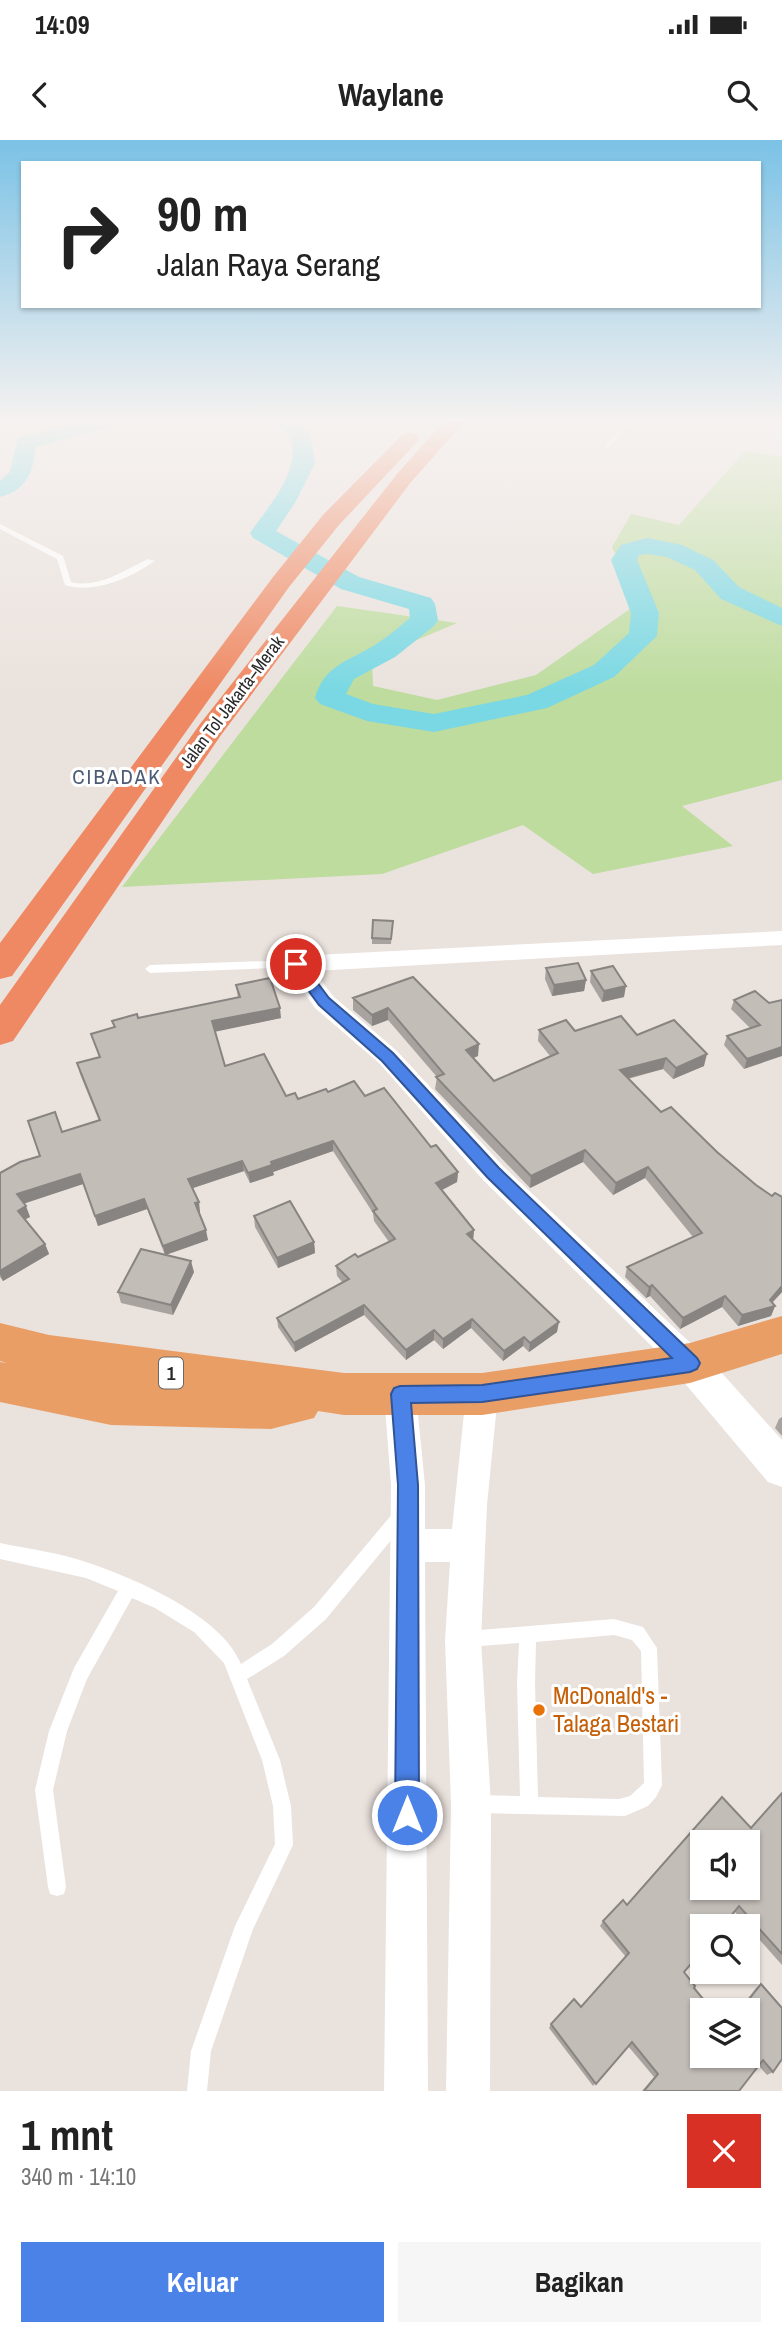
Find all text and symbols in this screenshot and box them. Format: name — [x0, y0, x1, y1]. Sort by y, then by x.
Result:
text: 14:09 — [35, 7, 90, 42]
text: Waylane — [338, 73, 444, 116]
icon: back — [21, 76, 59, 114]
icon: search — [723, 76, 761, 114]
text: 90 m — [157, 180, 249, 246]
icon: right — [42, 189, 133, 280]
text: Jalan Raya Serang — [157, 243, 380, 286]
street label: Jalan Tol Jakarta–Merak — [174, 630, 290, 773]
district label: CIBADAK — [72, 762, 162, 791]
pin — [266, 934, 326, 994]
icon: arrive — [277, 945, 315, 983]
road number: 1 — [159, 1358, 183, 1388]
place label: McDonald's - Talaga Bestari — [553, 1679, 679, 1739]
marker: McDonald's - Talaga Bestari — [531, 1702, 547, 1718]
position arrow — [370, 1778, 444, 1852]
map controls — [690, 1830, 760, 2068]
button: sound — [690, 1830, 760, 1900]
button: search — [690, 1914, 760, 1984]
button: layers — [690, 1998, 760, 2068]
text: 1 mnt — [21, 2107, 113, 2163]
button: close — [687, 2114, 761, 2188]
text: 340 m · 14:10 — [21, 2161, 136, 2192]
button: Keluar — [21, 2242, 384, 2322]
button: Bagikan — [398, 2242, 761, 2322]

